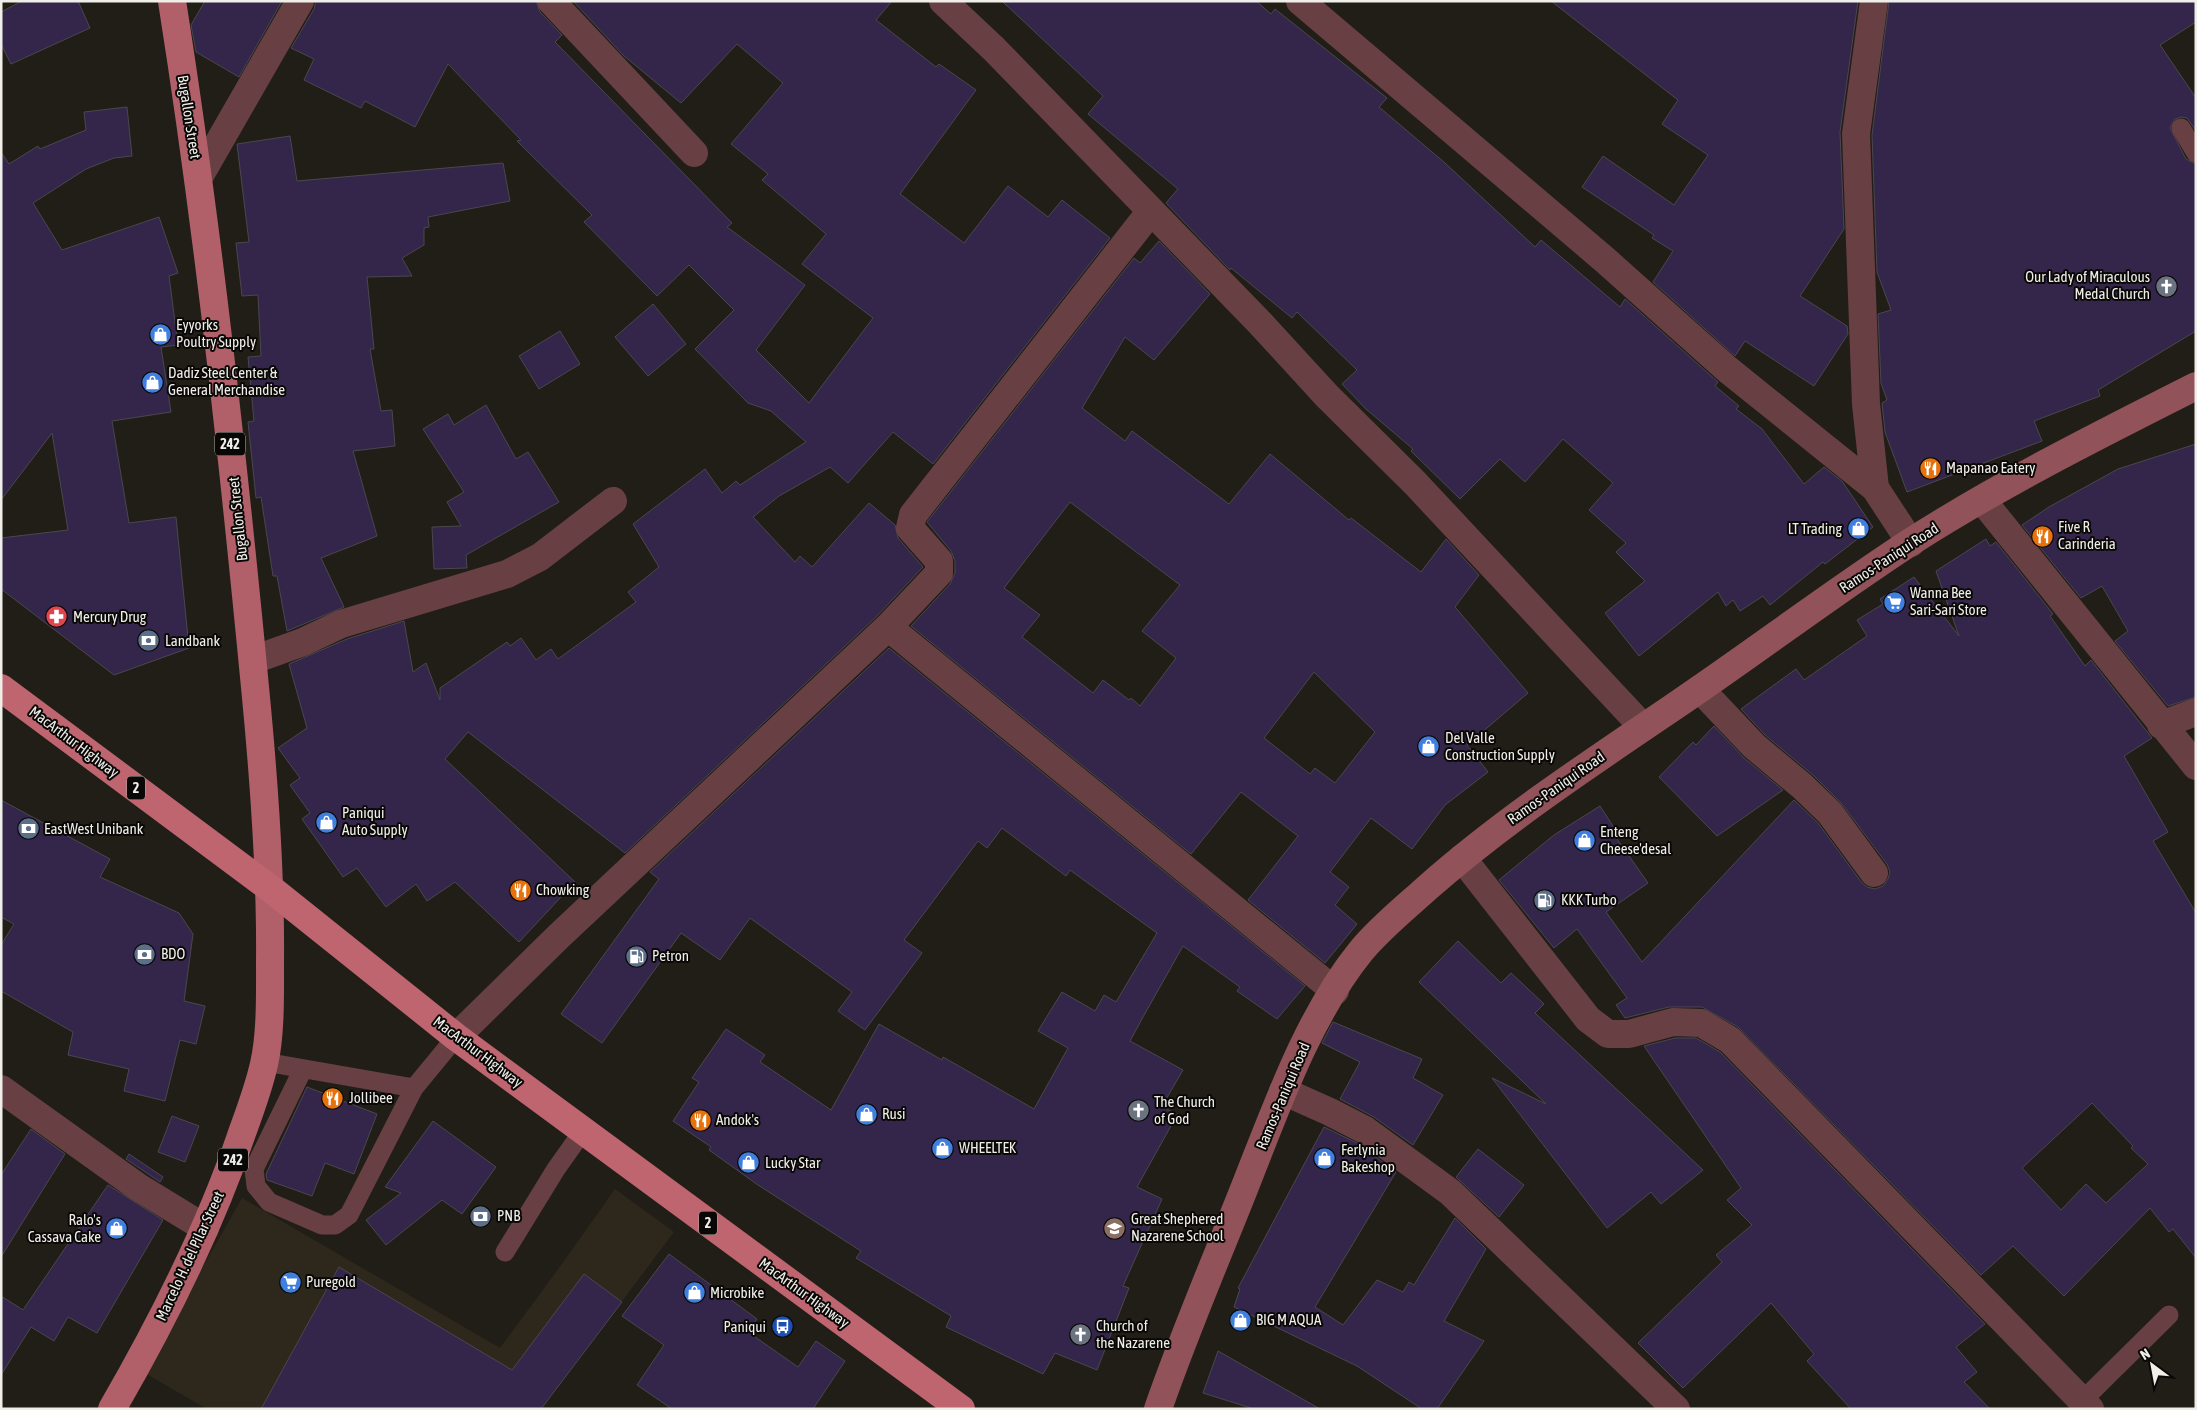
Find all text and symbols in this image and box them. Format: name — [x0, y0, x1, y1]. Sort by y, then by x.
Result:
street label: Bugallon Street — [174, 74, 205, 160]
place label: Our Lady of Miraculous Medal Church — [2025, 268, 2150, 302]
church icon: Our Lady of Miraculous Medal Church — [2154, 274, 2178, 298]
place label: Eyyorks Poultry Supply — [176, 316, 256, 350]
shop icon: Eyyorks Poultry Supply — [148, 322, 172, 346]
place label: Dadiz Steel Center & General Merchandise — [168, 364, 285, 398]
shop icon: Dadiz Steel Center & General Merchandise — [140, 370, 164, 394]
road number: 242 — [215, 432, 245, 456]
restaurant icon: Mapanao Eatery — [1918, 456, 1942, 480]
place label: Mapanao Eatery — [1946, 459, 2035, 476]
street label: Bugallon Street — [225, 476, 250, 562]
shop icon: LT Trading — [1846, 517, 1870, 541]
place label: Five R Carinderia — [2058, 518, 2116, 552]
street label: Ramos-Paniqui Road — [1836, 519, 1941, 596]
place label: LT Trading — [1788, 520, 1843, 537]
restaurant icon: Five R Carinderia — [2030, 524, 2054, 548]
place label: Wanna Bee Sari-Sari Store — [1910, 584, 1987, 618]
supermarket icon: Wanna Bee Sari-Sari Store — [1882, 590, 1906, 614]
pharmacy icon: Mercury Drug — [45, 605, 69, 629]
place label: Mercury Drug — [73, 608, 147, 625]
bank icon: Landbank — [137, 629, 161, 653]
place label: Landbank — [165, 632, 221, 649]
street label: MacArthur Highway — [26, 703, 122, 781]
place label: Del Valle Construction Supply — [1445, 729, 1555, 763]
shop icon: Del Valle Construction Supply — [1417, 735, 1441, 759]
street label: Ramos-Paniqui Road — [1504, 748, 1608, 827]
road number: 2 — [127, 776, 145, 800]
place label: Paniqui Auto Supply — [342, 804, 408, 838]
shop icon: Paniqui Auto Supply — [314, 810, 338, 834]
bank icon: EastWest Unibank — [16, 817, 40, 841]
place label: EastWest Unibank — [44, 820, 144, 837]
place label: Enteng Cheese'desal — [1600, 823, 1671, 857]
shop icon: Enteng Cheese'desal — [1572, 829, 1596, 853]
restaurant icon: Chowking — [508, 878, 532, 902]
place label: Chowking — [536, 881, 590, 898]
fuel station icon: KKK Turbo — [1533, 888, 1557, 912]
place label: KKK Turbo — [1561, 891, 1617, 908]
bank icon: BDO — [133, 942, 157, 966]
fuel station icon: Petron — [624, 944, 648, 968]
place label: BDO — [161, 945, 186, 962]
place label: Petron — [652, 947, 689, 964]
street label: MacArthur Highway — [430, 1013, 526, 1091]
street label: Ramos-Paniqui Road — [1252, 1040, 1313, 1152]
restaurant icon: Jollibee — [321, 1086, 345, 1110]
place label: Jollibee — [349, 1089, 393, 1106]
place label: The Church of God — [1154, 1093, 1215, 1127]
church icon: The Church of God — [1126, 1099, 1150, 1123]
shop icon: Rusi — [854, 1102, 878, 1126]
place label: Rusi — [882, 1105, 906, 1122]
restaurant icon: Andok's — [688, 1108, 712, 1132]
place label: Andok's — [716, 1111, 759, 1128]
shop icon: WHEELTEK — [931, 1136, 955, 1160]
place label: WHEELTEK — [959, 1139, 1017, 1156]
place label: Ferlynia Bakeshop — [1341, 1141, 1395, 1175]
shop icon: Ferlynia Bakeshop — [1313, 1147, 1337, 1171]
road number: 242 — [218, 1148, 248, 1172]
shop icon: Lucky Star — [737, 1151, 761, 1175]
place label: Lucky Star — [765, 1154, 821, 1171]
street label: Marcelo H. del Pilar Street — [152, 1188, 227, 1323]
bank icon: PNB — [469, 1204, 493, 1228]
place label: PNB — [497, 1207, 520, 1224]
place label: Great Shephered Nazarene School — [1131, 1210, 1224, 1244]
place label: Ralo's Cassava Cake — [28, 1211, 101, 1245]
road number: 2 — [699, 1212, 717, 1234]
school or university icon: Great Shephered Nazarene School — [1103, 1216, 1127, 1240]
shop icon: Ralo's Cassava Cake — [105, 1217, 129, 1241]
street label: MacArthur Highway — [756, 1254, 853, 1331]
supermarket icon: Puregold — [278, 1270, 302, 1294]
place label: Puregold — [306, 1273, 356, 1290]
shop icon: Microbike — [682, 1281, 706, 1305]
place label: Microbike — [710, 1284, 764, 1301]
shop icon: BIG M AQUA — [1228, 1308, 1252, 1332]
place label: BIG M AQUA — [1256, 1311, 1322, 1328]
bus stop icon: Paniqui — [770, 1315, 794, 1339]
place label: Church of the Nazarene — [1096, 1317, 1170, 1351]
place label: Paniqui — [723, 1318, 766, 1335]
church icon: Church of the Nazarene — [1068, 1323, 1092, 1347]
north arrow — [2127, 1340, 2177, 1390]
text: N — [2137, 1345, 2153, 1363]

